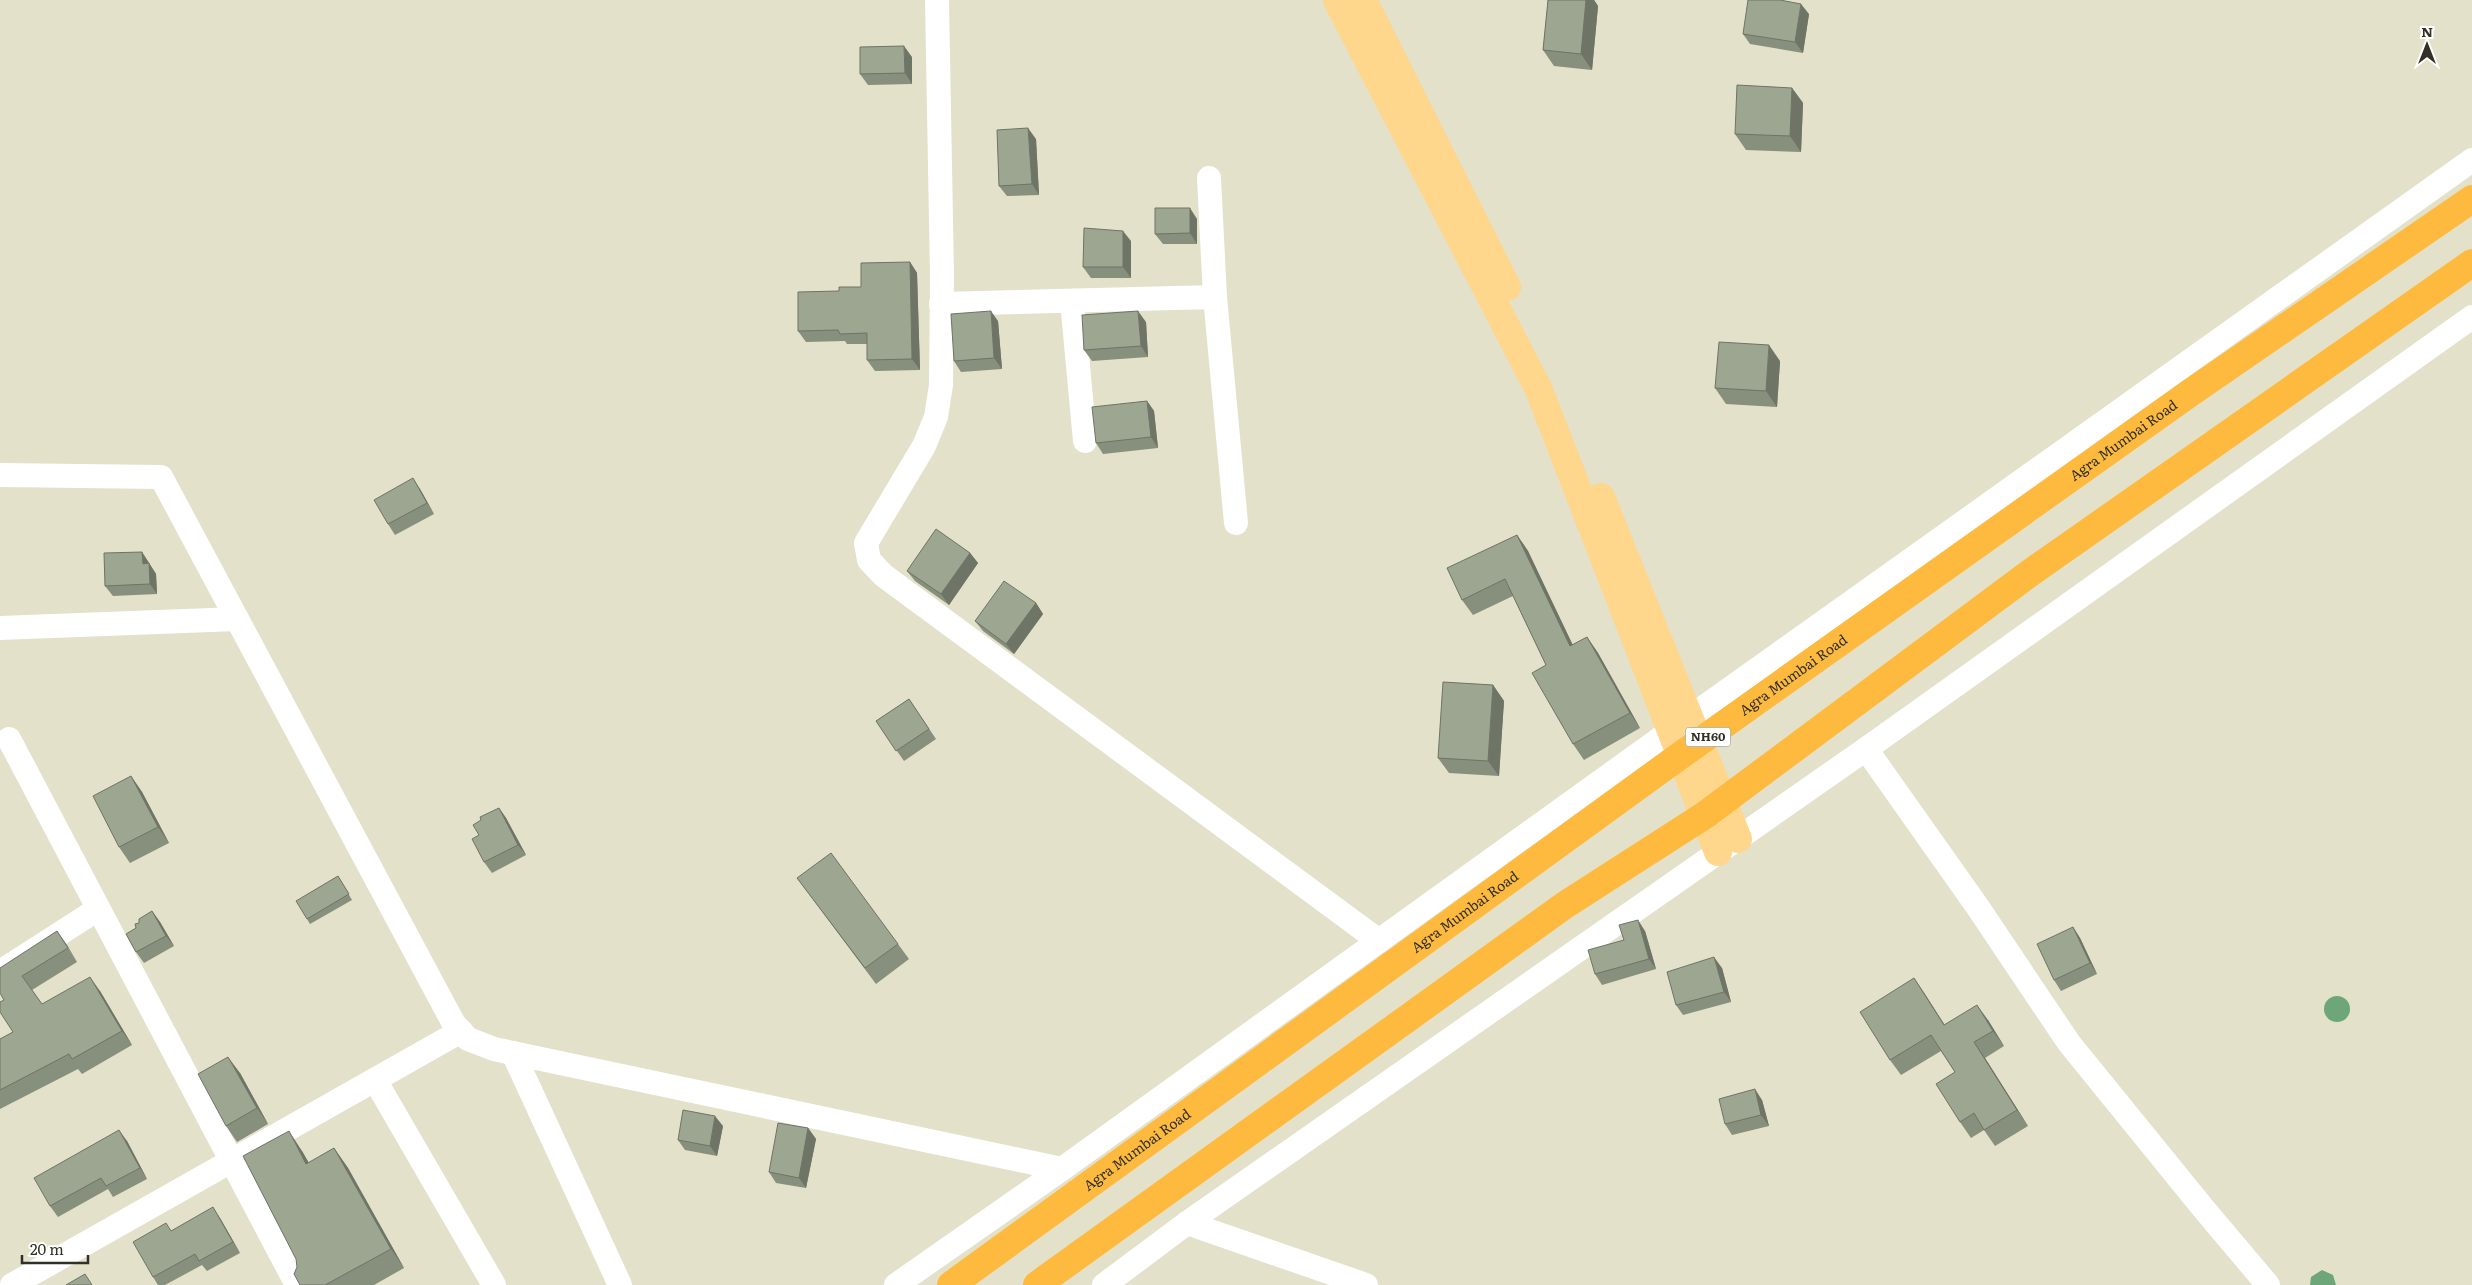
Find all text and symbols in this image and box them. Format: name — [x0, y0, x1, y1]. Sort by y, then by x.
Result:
north arrow — [2402, 20, 2452, 70]
text: N — [2421, 21, 2433, 41]
street label: Agra Mumbai Road — [2065, 394, 2181, 485]
street label: Agra Mumbai Road — [1735, 629, 1851, 720]
road number: NH60 — [1686, 728, 1730, 746]
street label: Agra Mumbai Road — [1407, 865, 1522, 957]
street label: Agra Mumbai Road — [1079, 1103, 1195, 1195]
scale bar — [22, 1232, 89, 1264]
text: 20 m — [30, 1237, 64, 1260]

